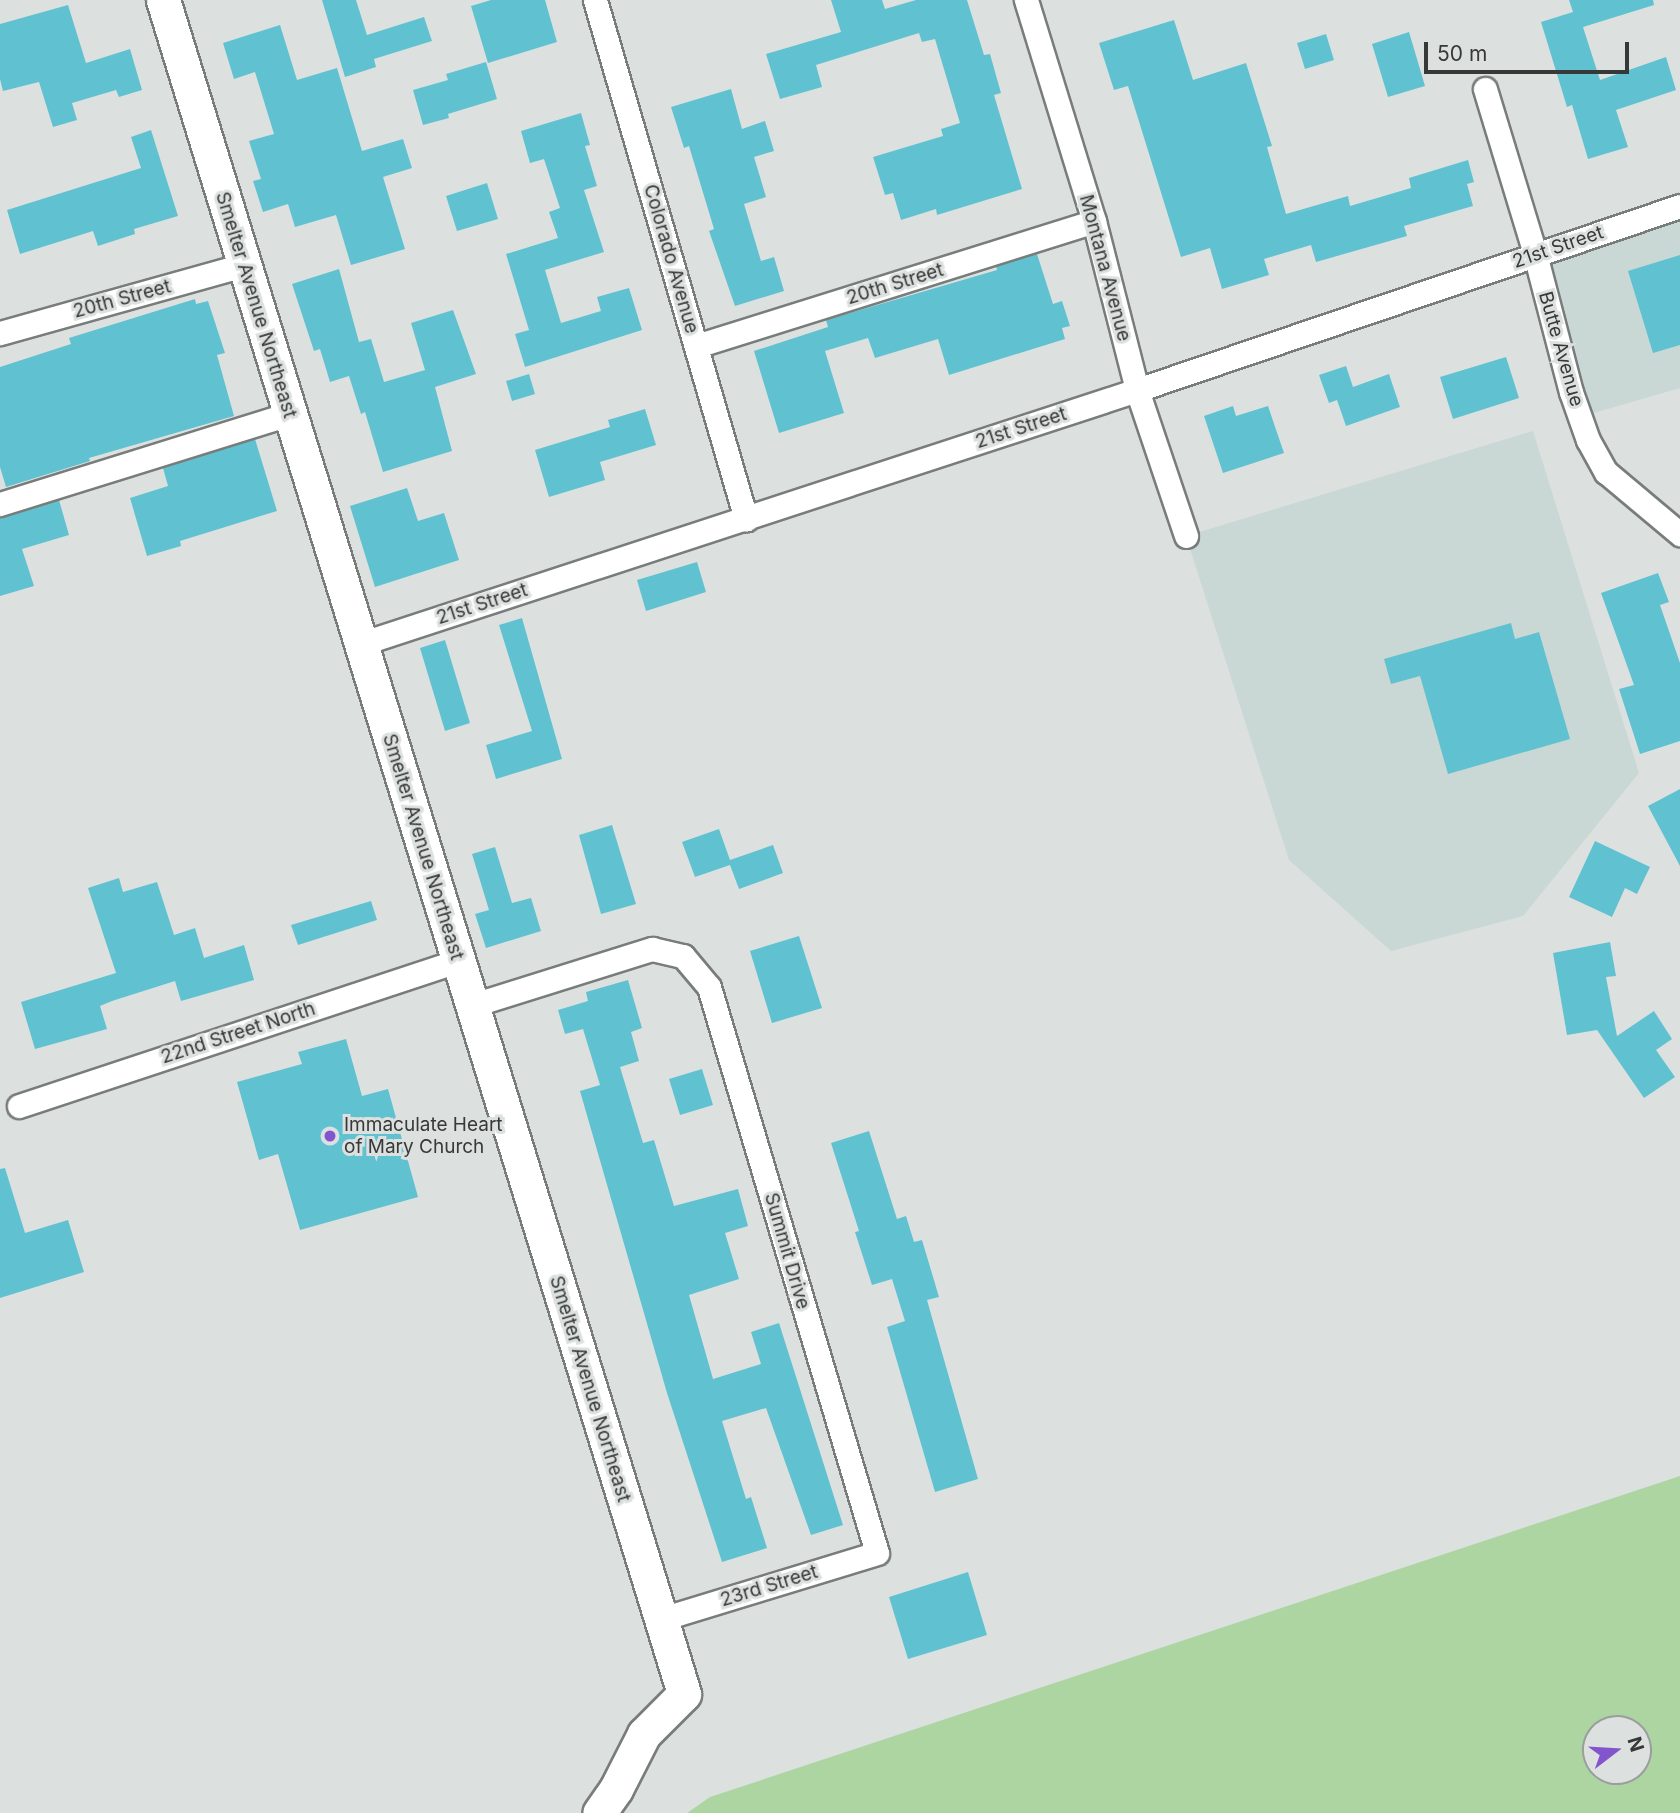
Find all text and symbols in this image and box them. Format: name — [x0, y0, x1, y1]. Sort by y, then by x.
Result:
scale bar — [1428, 28, 1633, 72]
text: 50 m — [1437, 41, 1487, 66]
street label: Colorado Avenue — [639, 182, 703, 336]
street label: Smelter Avenue Northeast — [211, 189, 301, 421]
street label: Montana Avenue — [1074, 192, 1136, 344]
street label: 21st Street — [1510, 221, 1606, 273]
street label: 20th Street — [844, 258, 946, 310]
street label: 20th Street — [71, 275, 173, 323]
street label: Butte Avenue — [1534, 289, 1588, 409]
street label: 21st Street — [973, 403, 1069, 453]
street label: 21st Street — [434, 579, 530, 629]
street label: Smelter Avenue Northeast — [378, 731, 468, 963]
street label: 22nd Street North — [158, 997, 318, 1069]
place label: Immaculate Heart of Mary Church — [344, 1114, 503, 1158]
marker: Immaculate Heart of Mary Church — [322, 1128, 338, 1144]
street label: Summit Drive — [760, 1190, 814, 1312]
street label: Smelter Avenue Northeast — [545, 1273, 635, 1505]
street label: 23rd Street — [717, 1560, 821, 1612]
north arrow — [1582, 1715, 1652, 1785]
text: N — [1623, 1734, 1649, 1755]

